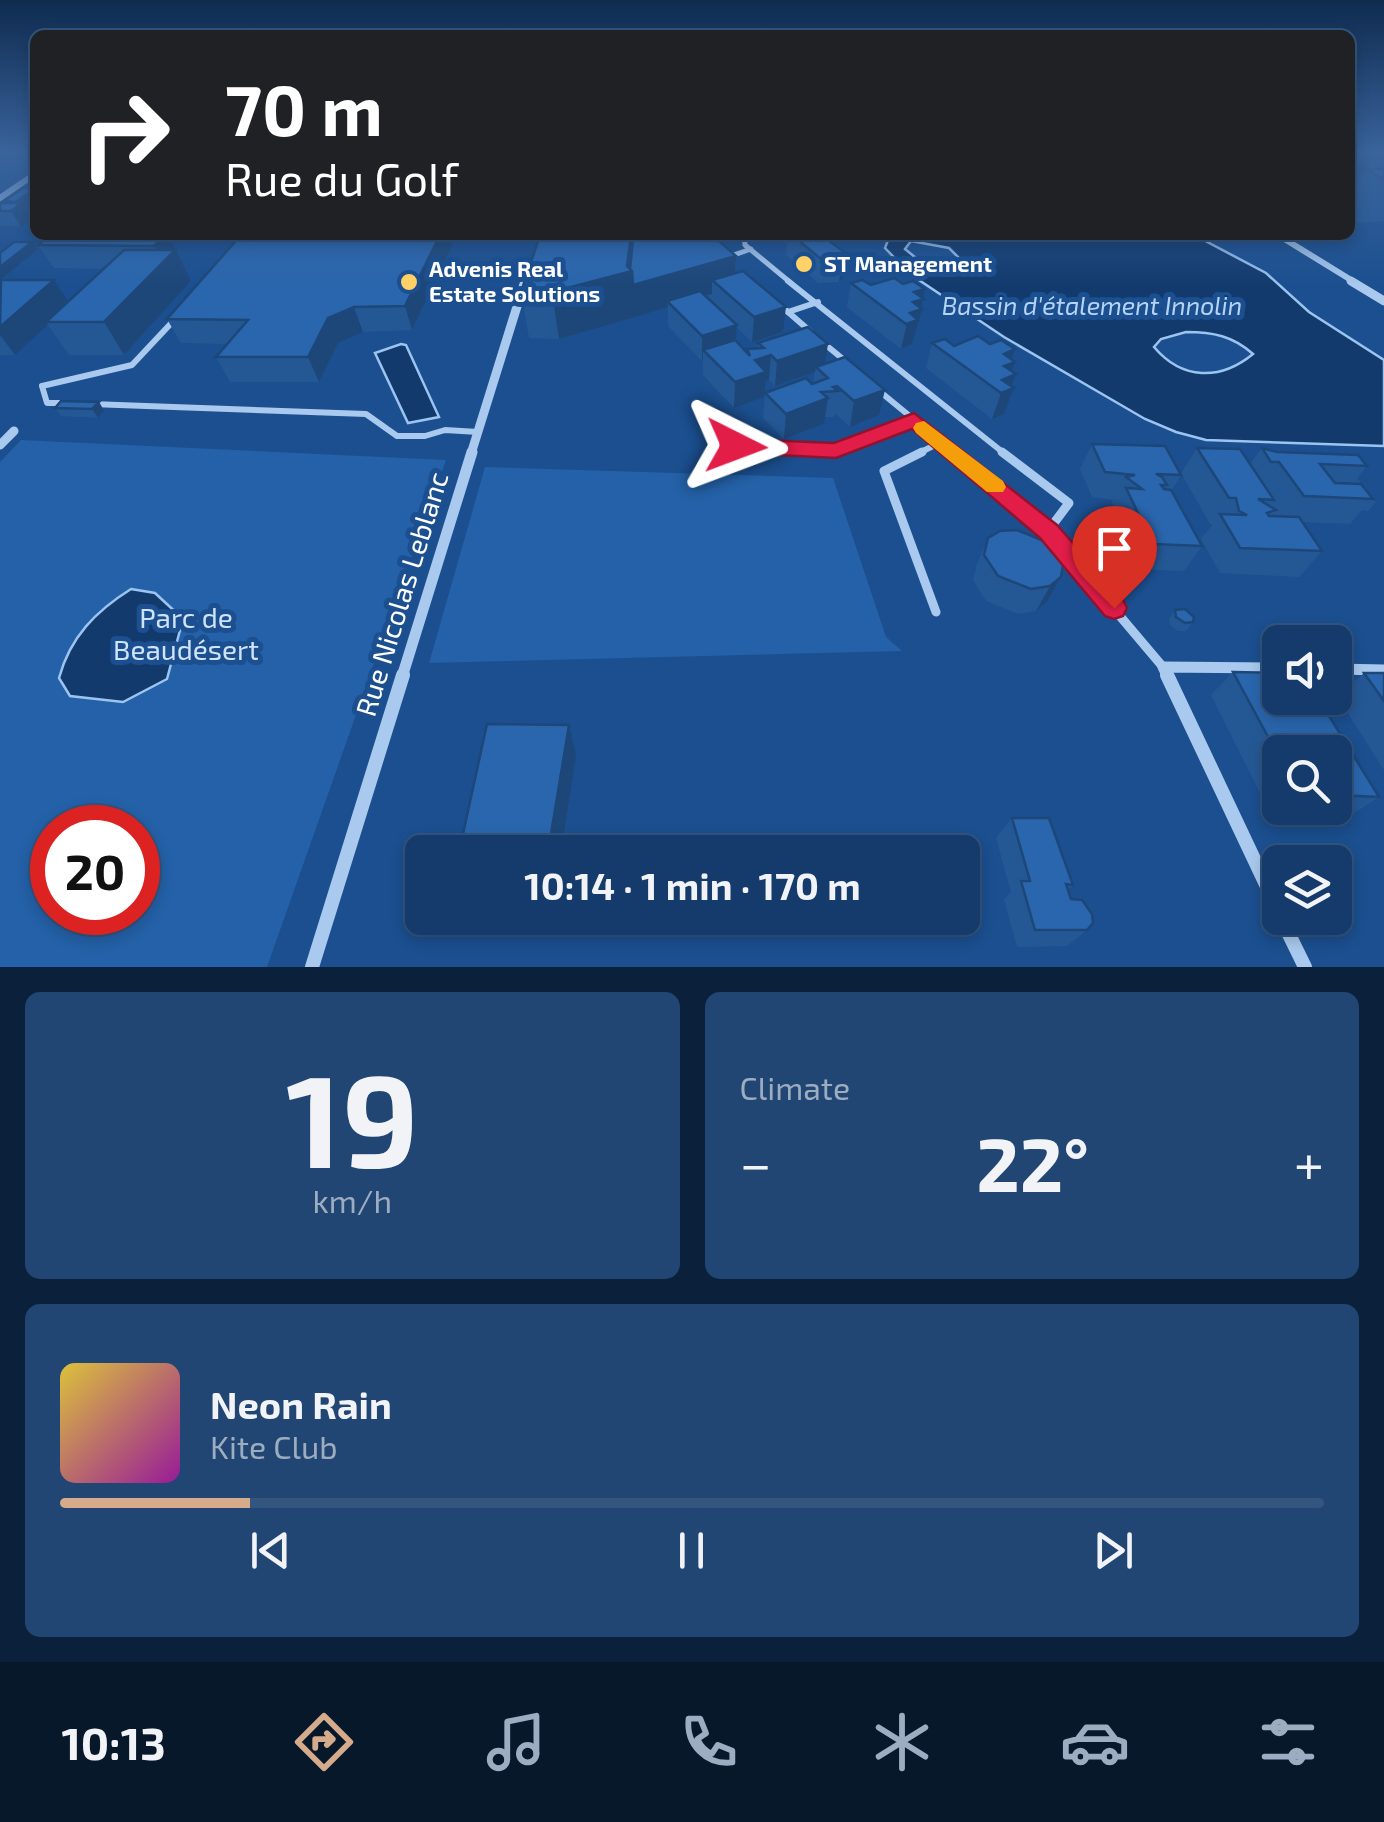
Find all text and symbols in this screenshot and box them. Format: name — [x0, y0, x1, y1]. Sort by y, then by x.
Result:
text: 70 m — [225, 66, 383, 150]
icon: right — [60, 70, 190, 200]
text: Rue du Golf — [225, 151, 458, 205]
place label: ST Management — [824, 250, 992, 276]
marker: ST Management — [793, 253, 815, 275]
place label: Advenis Real Estate Solutions — [429, 255, 600, 306]
marker: Advenis Real Estate Solutions — [398, 271, 420, 293]
water label: Bassin d'étalement Innolin — [942, 290, 1242, 320]
position arrow — [684, 394, 788, 498]
street label: Rue Nicolas Leblanc — [348, 467, 454, 720]
pin — [1072, 506, 1157, 609]
icon: arrive — [1087, 521, 1142, 576]
park label: Parc de Beaudésert — [113, 600, 259, 666]
map controls — [1262, 625, 1352, 935]
button: sound — [1262, 625, 1352, 715]
button: search — [1262, 735, 1352, 825]
speed limit sign: 20 — [30, 805, 160, 935]
button: layers — [1262, 845, 1352, 935]
text: 10:14 · 1 min · 170 m — [524, 862, 861, 908]
text: 19 — [286, 1038, 419, 1194]
text: Climate — [740, 1068, 850, 1106]
text: 22° — [976, 1117, 1089, 1207]
text: − — [740, 1129, 772, 1195]
text: + — [1294, 1129, 1324, 1195]
text: km/h — [313, 1181, 392, 1219]
text: Neon Rain — [210, 1381, 392, 1427]
text: Kite Club — [210, 1427, 338, 1465]
icon: previous — [243, 1523, 298, 1578]
icon: pause — [664, 1523, 719, 1578]
icon: next — [1086, 1523, 1141, 1578]
icon: directions — [289, 1707, 359, 1777]
icon: music — [481, 1707, 551, 1777]
icon: phone — [674, 1707, 744, 1777]
icon: climate — [867, 1707, 937, 1777]
icon: car — [1060, 1707, 1130, 1777]
icon: filters — [1253, 1707, 1323, 1777]
text: 10:13 — [61, 1715, 166, 1769]

